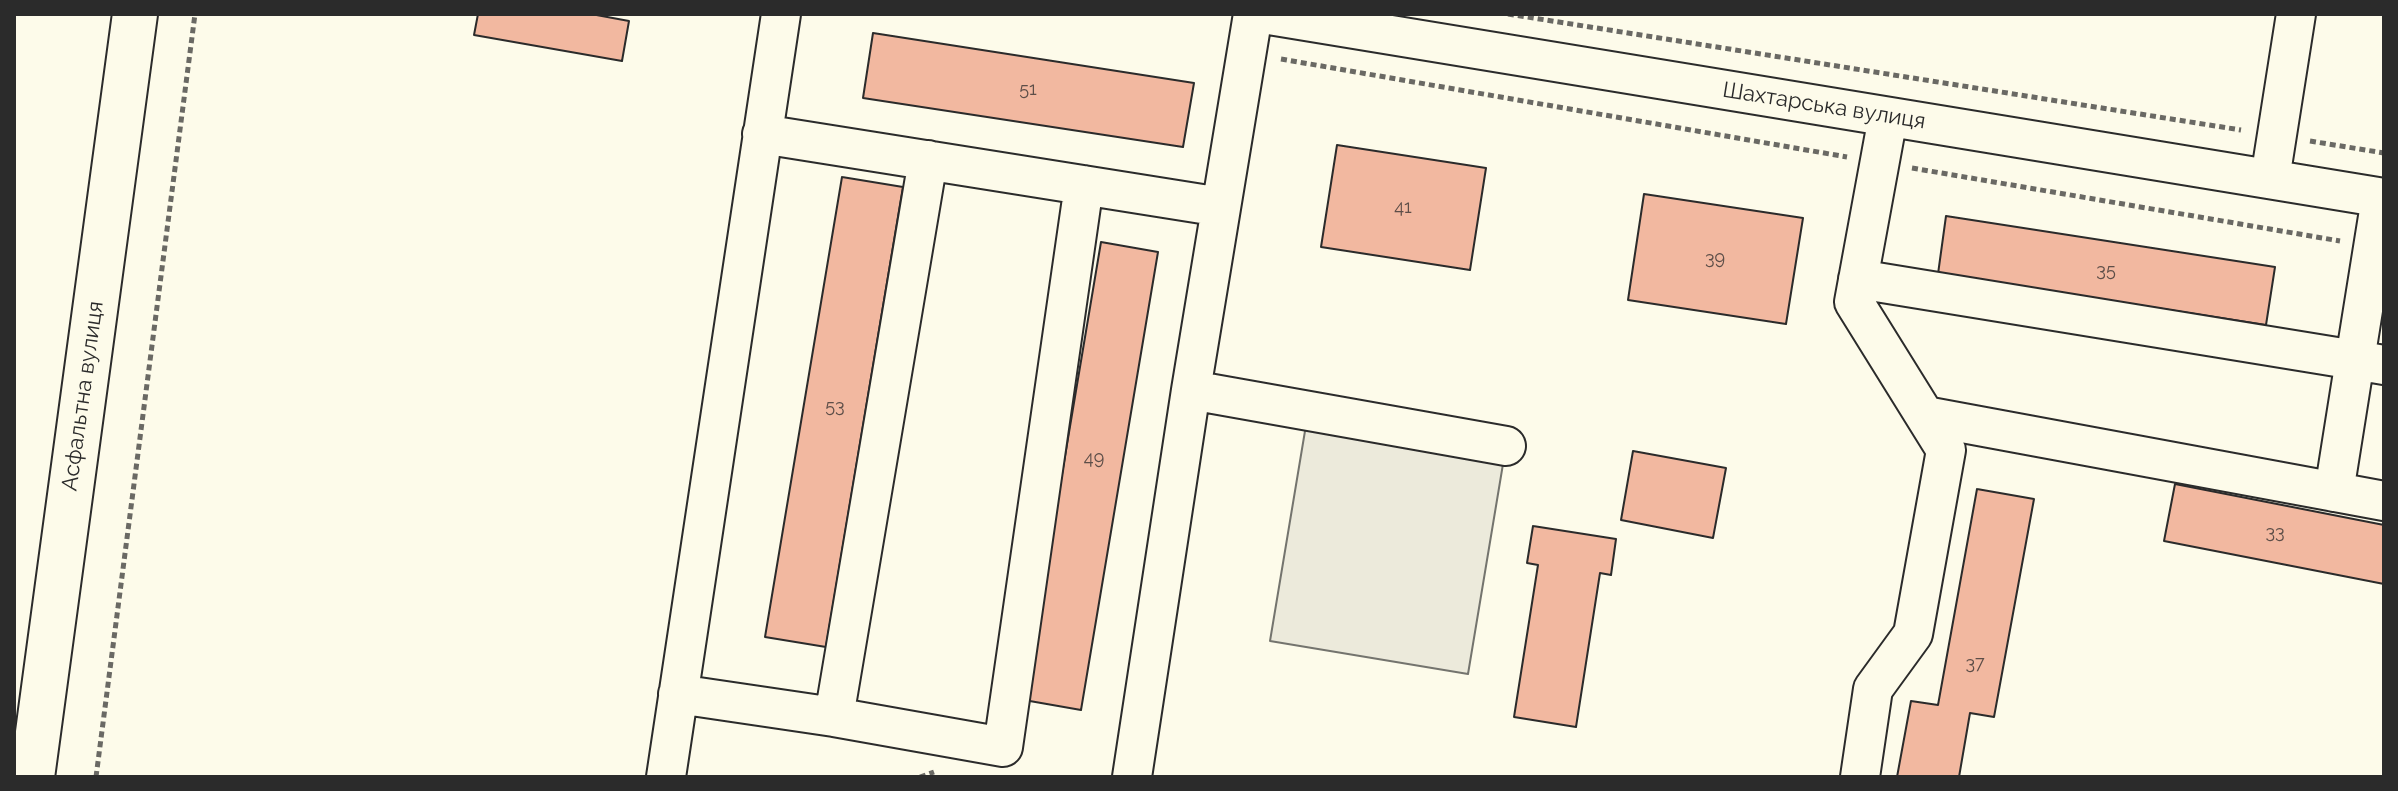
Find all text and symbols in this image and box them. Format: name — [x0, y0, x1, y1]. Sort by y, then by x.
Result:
street label: Шахтарська вулиця — [1721, 77, 1927, 135]
house number: 51 — [1019, 79, 1037, 101]
house number: 41 — [1394, 197, 1412, 219]
house number: 39 — [1705, 248, 1725, 270]
house number: 35 — [2096, 260, 2116, 282]
street label: Асфальтна вулиця — [57, 299, 109, 493]
house number: 53 — [825, 396, 845, 418]
house number: 49 — [1084, 448, 1104, 470]
house number: 33 — [2265, 522, 2285, 544]
house number: 37 — [1965, 653, 1985, 675]

